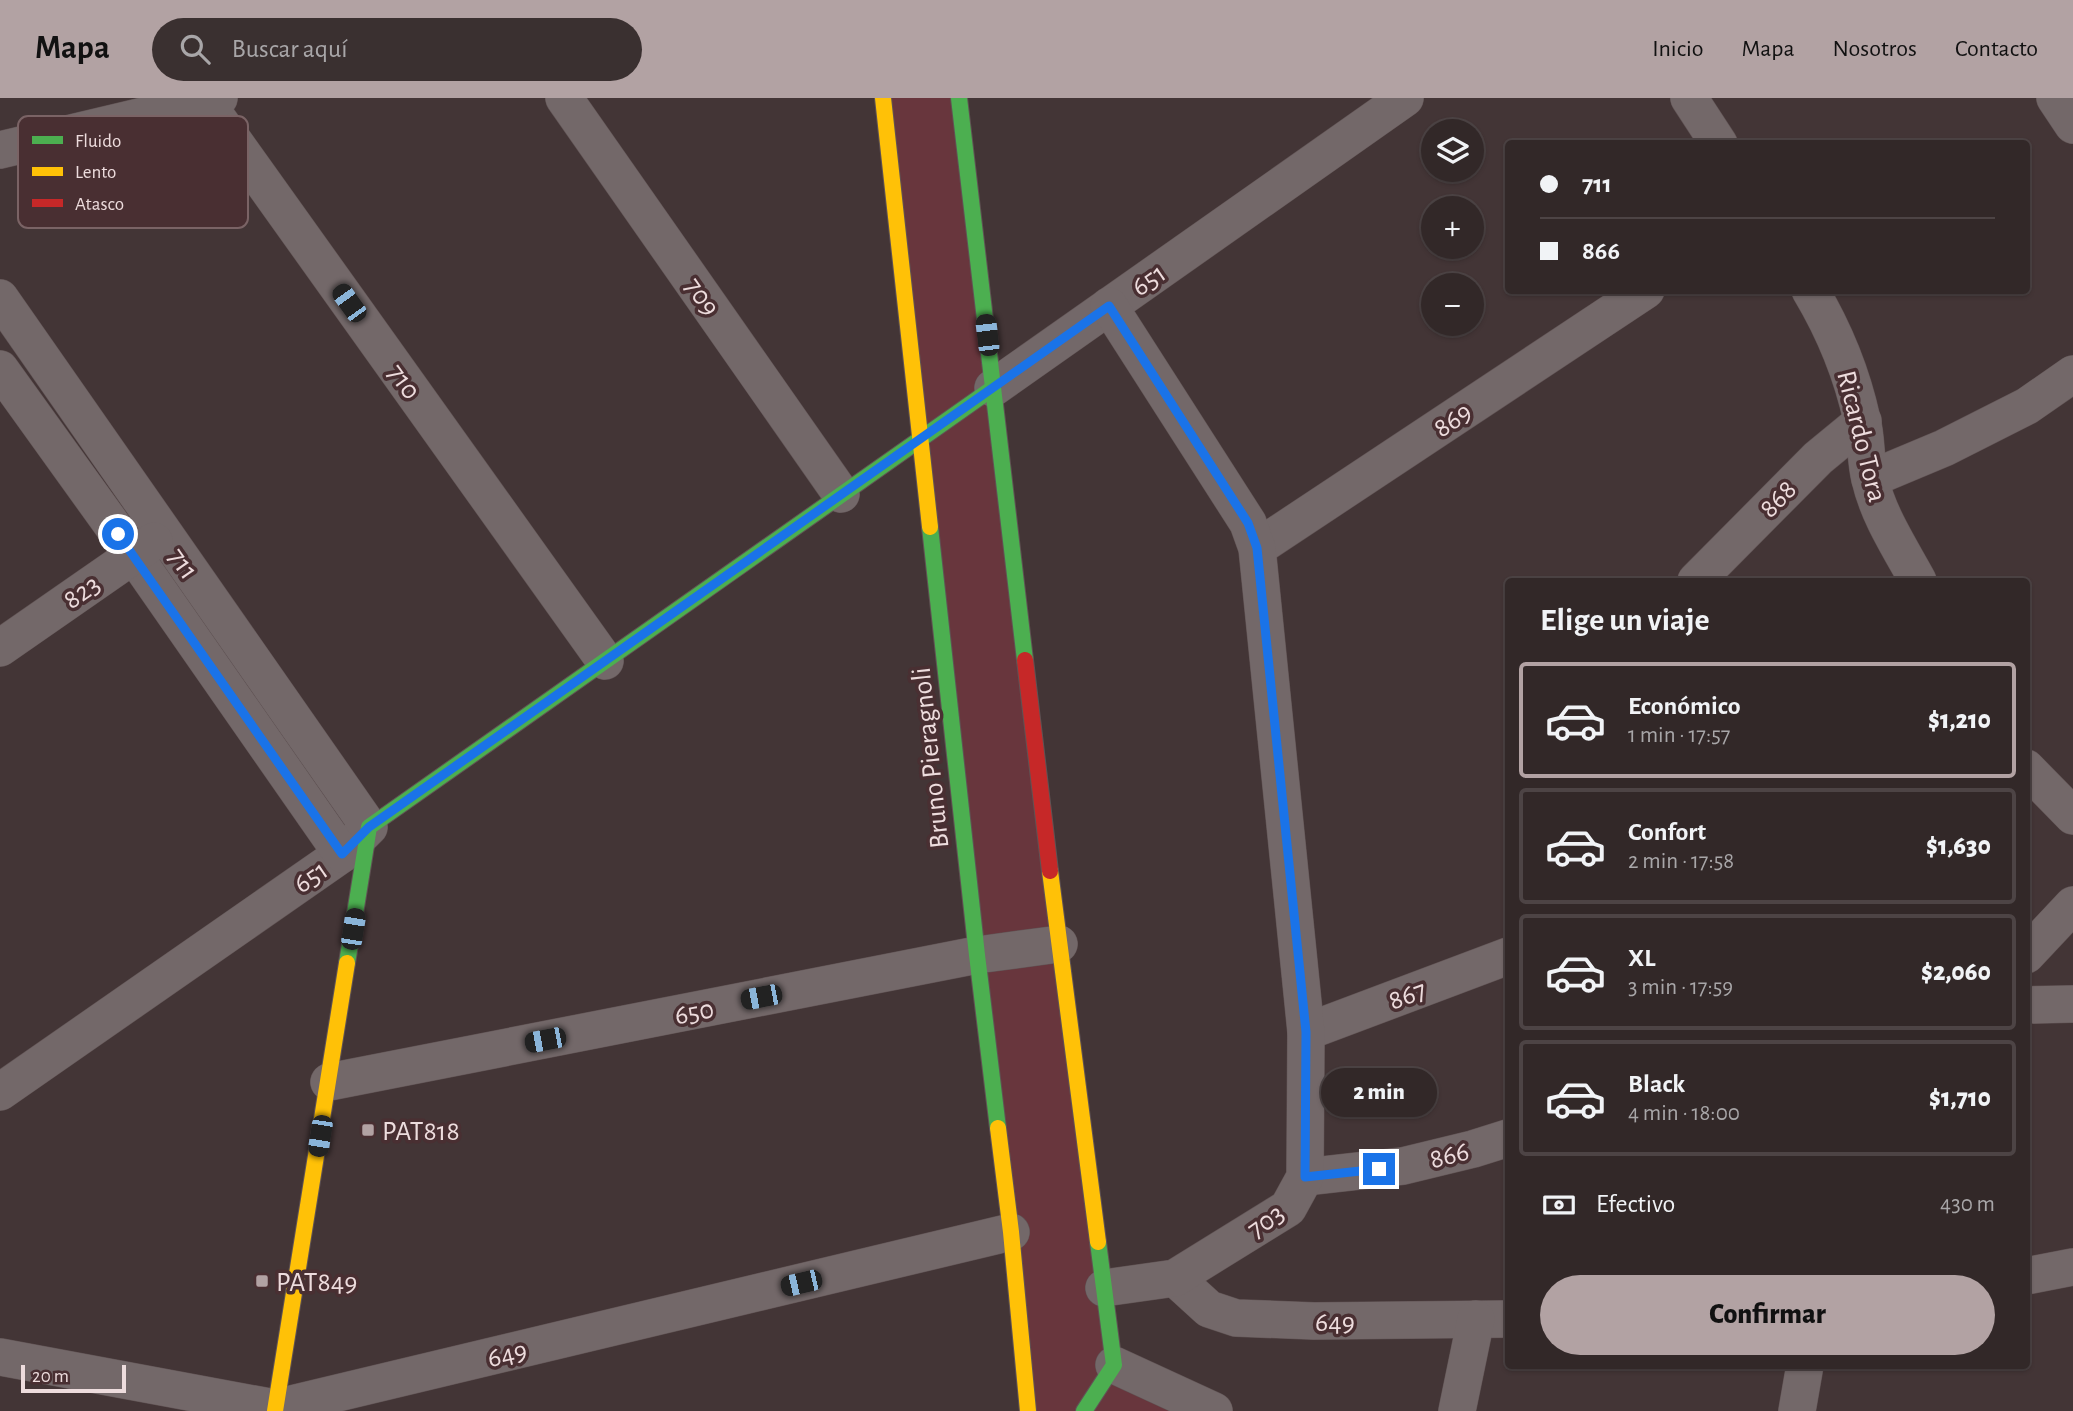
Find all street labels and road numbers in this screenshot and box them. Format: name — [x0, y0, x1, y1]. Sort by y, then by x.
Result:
street label: 651 — [1127, 259, 1171, 302]
street label: 709 — [679, 273, 724, 321]
street label: 710 — [381, 359, 425, 405]
street label: Ricardo Tora — [1831, 368, 1891, 505]
street label: 869 — [1429, 398, 1477, 443]
street label: 868 — [1755, 475, 1802, 523]
street label: 711 — [162, 543, 203, 585]
street label: 823 — [59, 570, 106, 615]
street label: Bruno Pieragnoli — [908, 666, 954, 850]
street label: 651 — [289, 856, 333, 899]
street label: 867 — [1385, 976, 1430, 1016]
street label: 650 — [672, 995, 717, 1030]
street label: 866 — [1427, 1138, 1472, 1174]
street label: 703 — [1243, 1199, 1290, 1244]
street label: 649 — [1315, 1309, 1355, 1337]
street label: 649 — [485, 1337, 530, 1373]

